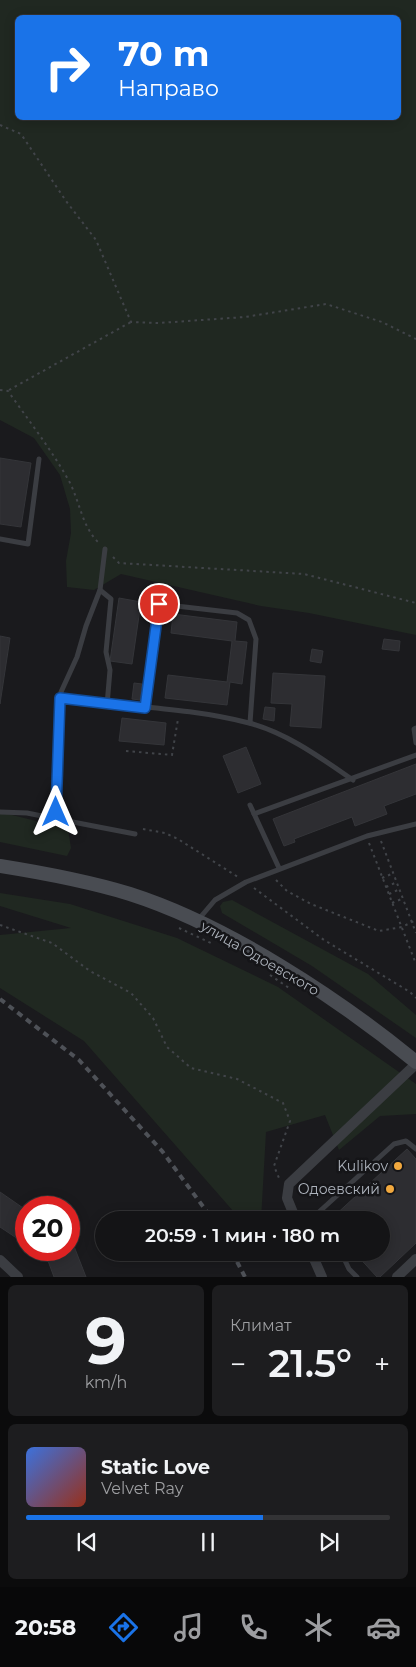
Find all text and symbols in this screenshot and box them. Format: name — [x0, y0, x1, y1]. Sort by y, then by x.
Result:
text: 70 m — [118, 32, 209, 75]
icon: right — [35, 35, 100, 100]
text: Направо — [118, 75, 219, 102]
pin — [138, 583, 180, 625]
icon: arrive — [145, 590, 173, 618]
position arrow — [29, 785, 81, 837]
street label: улица Одоевского — [197, 916, 323, 999]
place label: Kulikov — [337, 1157, 388, 1175]
marker: Kulikov — [392, 1160, 404, 1172]
place label: Одоевский — [298, 1180, 380, 1198]
marker: Одоевский — [384, 1183, 396, 1195]
speed limit sign: 20 — [15, 1196, 80, 1261]
text: 20:59 · 1 мин · 180 m — [145, 1224, 340, 1247]
text: 9 — [85, 1301, 127, 1380]
text: Климат — [230, 1316, 292, 1335]
text: 21.5° — [268, 1340, 352, 1387]
text: − — [230, 1347, 246, 1381]
text: + — [374, 1347, 390, 1381]
text: km/h — [85, 1373, 127, 1392]
text: Static Love — [101, 1456, 210, 1479]
text: Velvet Ray — [101, 1479, 183, 1498]
icon: previous — [73, 1528, 101, 1556]
icon: pause — [194, 1528, 222, 1556]
icon: next — [315, 1528, 343, 1556]
icon: directions — [106, 1610, 141, 1645]
icon: music — [171, 1610, 206, 1645]
icon: phone — [236, 1610, 271, 1645]
icon: climate — [301, 1610, 336, 1645]
icon: car — [366, 1610, 401, 1645]
text: 20:58 — [15, 1614, 76, 1641]

